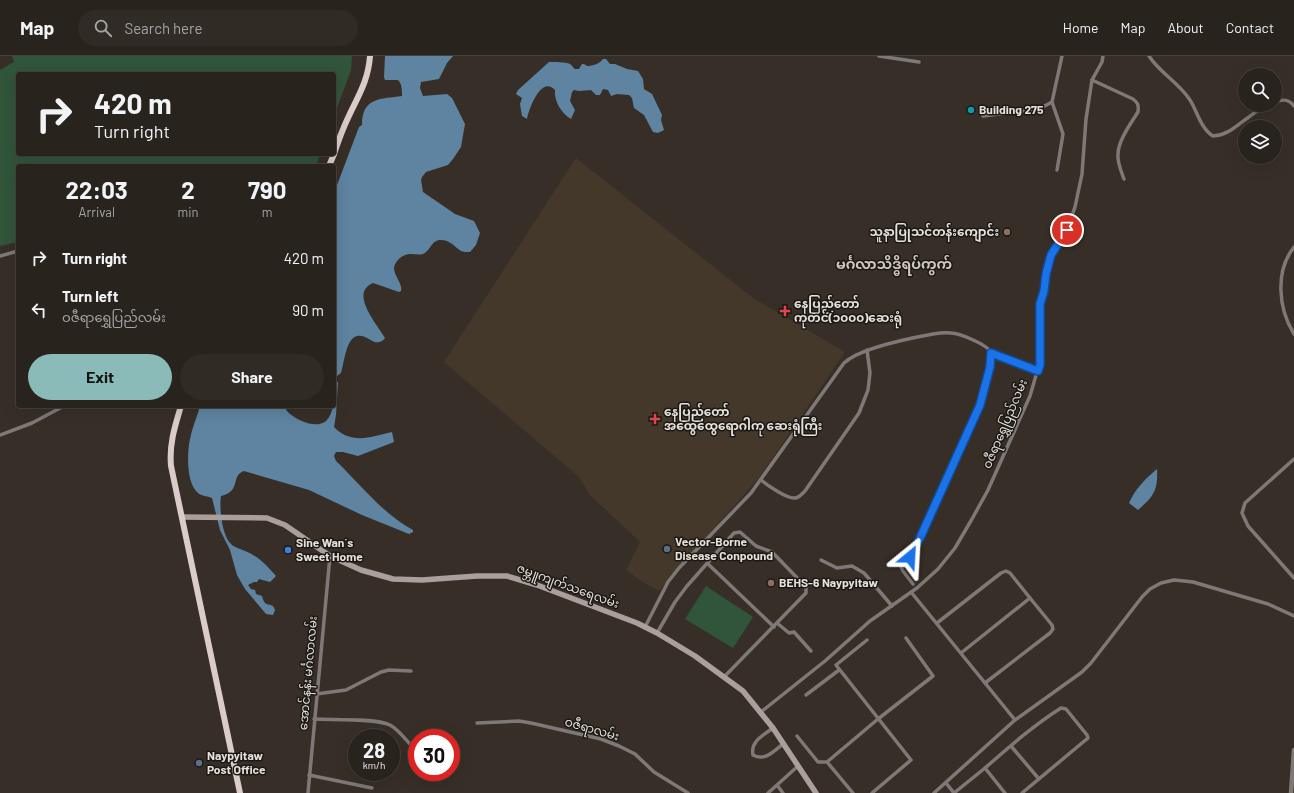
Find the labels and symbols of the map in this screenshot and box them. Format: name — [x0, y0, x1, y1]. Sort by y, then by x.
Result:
place label: Building 275 — [979, 102, 1044, 116]
marker: Building 275 — [966, 105, 976, 115]
pin — [1050, 213, 1084, 247]
place label: သူနာပြုသင်တန်းကျောင်း — [870, 222, 999, 243]
marker: သူနာပြုသင်တန်းကျောင်း — [1002, 227, 1012, 237]
district label: မင်္ဂလာသိဒ္ဓိရပ်ကွက် — [836, 254, 952, 276]
place label: နေပြည်တော် ကုတင်(၁၀၀၀)ဆေးရုံ — [794, 294, 902, 329]
marker: နေပြည်တော် ကုတင်(၁၀၀၀)ဆေးရုံ — [779, 305, 791, 317]
street label: ဝဇီရာရွှေပြည်လမ်း — [978, 376, 1033, 472]
place label: နေပြည်တော် အထွေထွေရောဂါကု ဆေးရုံကြီး — [664, 402, 822, 437]
marker: နေပြည်တော် အထွေထွေရောဂါကု ဆေးရုံကြီး — [649, 413, 661, 425]
place label: Vector-Borne Disease Conpound — [675, 534, 773, 562]
place label: Sine Wan´s Sweet Home — [296, 535, 363, 563]
position arrow — [889, 536, 931, 578]
marker: Vector-Borne Disease Conpound — [662, 544, 672, 554]
marker: Sine Wan´s Sweet Home — [283, 545, 293, 555]
street label: ဇမ္ဘူကျက်သရေလမ်း — [514, 559, 622, 614]
place label: BEHS-6 Naypyitaw — [779, 575, 878, 589]
marker: BEHS-6 Naypyitaw — [766, 578, 776, 588]
street label: အောင်နန်း မင်္ဂလာလမ်း — [294, 615, 323, 731]
street label: ဝဇီရာလမ်း — [562, 713, 621, 746]
speed limit sign: 30 — [408, 729, 460, 781]
place label: Naypyitaw Post Office — [207, 748, 266, 776]
marker: Naypyitaw Post Office — [194, 758, 204, 768]

